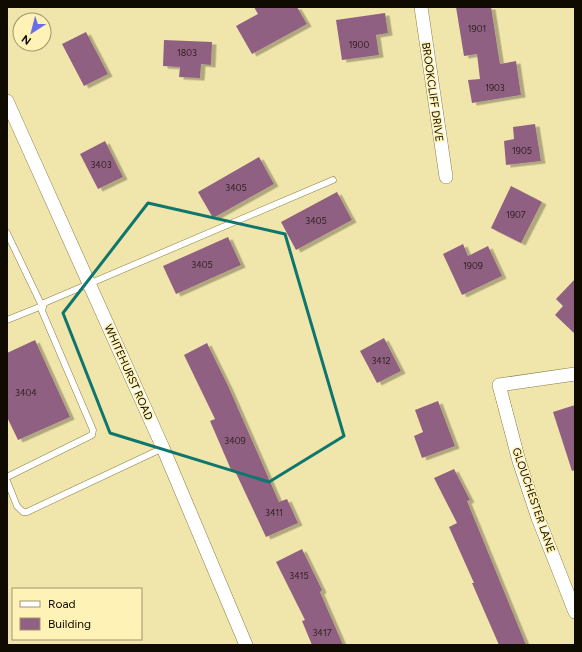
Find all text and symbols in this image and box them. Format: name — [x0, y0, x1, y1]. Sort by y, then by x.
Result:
north arrow — [12, 12, 52, 52]
house number: 1901 — [468, 23, 486, 34]
text: N — [19, 32, 34, 47]
house number: 1900 — [349, 39, 369, 50]
street label: BROOKCLIFF DRIVE — [419, 42, 446, 143]
house number: 1803 — [177, 47, 197, 58]
house number: 1903 — [485, 82, 505, 93]
house number: 1905 — [512, 145, 532, 156]
house number: 3403 — [90, 159, 112, 170]
house number: 3405 — [225, 182, 247, 193]
house number: 1907 — [506, 209, 526, 220]
house number: 3405 — [305, 215, 327, 226]
house number: 3405 — [191, 259, 213, 270]
house number: 1909 — [463, 260, 483, 271]
street label: WHITEHURST ROAD — [102, 322, 156, 422]
house number: 3412 — [371, 355, 391, 366]
house number: 3404 — [15, 387, 37, 398]
house number: 3409 — [224, 435, 246, 446]
street label: GLOUCHESTER LANE — [509, 446, 558, 554]
house number: 3411 — [265, 507, 283, 518]
house number: 3415 — [289, 570, 309, 581]
legend — [12, 588, 142, 640]
text: Road — [48, 597, 76, 611]
text: Building — [48, 617, 91, 631]
house number: 3417 — [312, 627, 332, 638]

